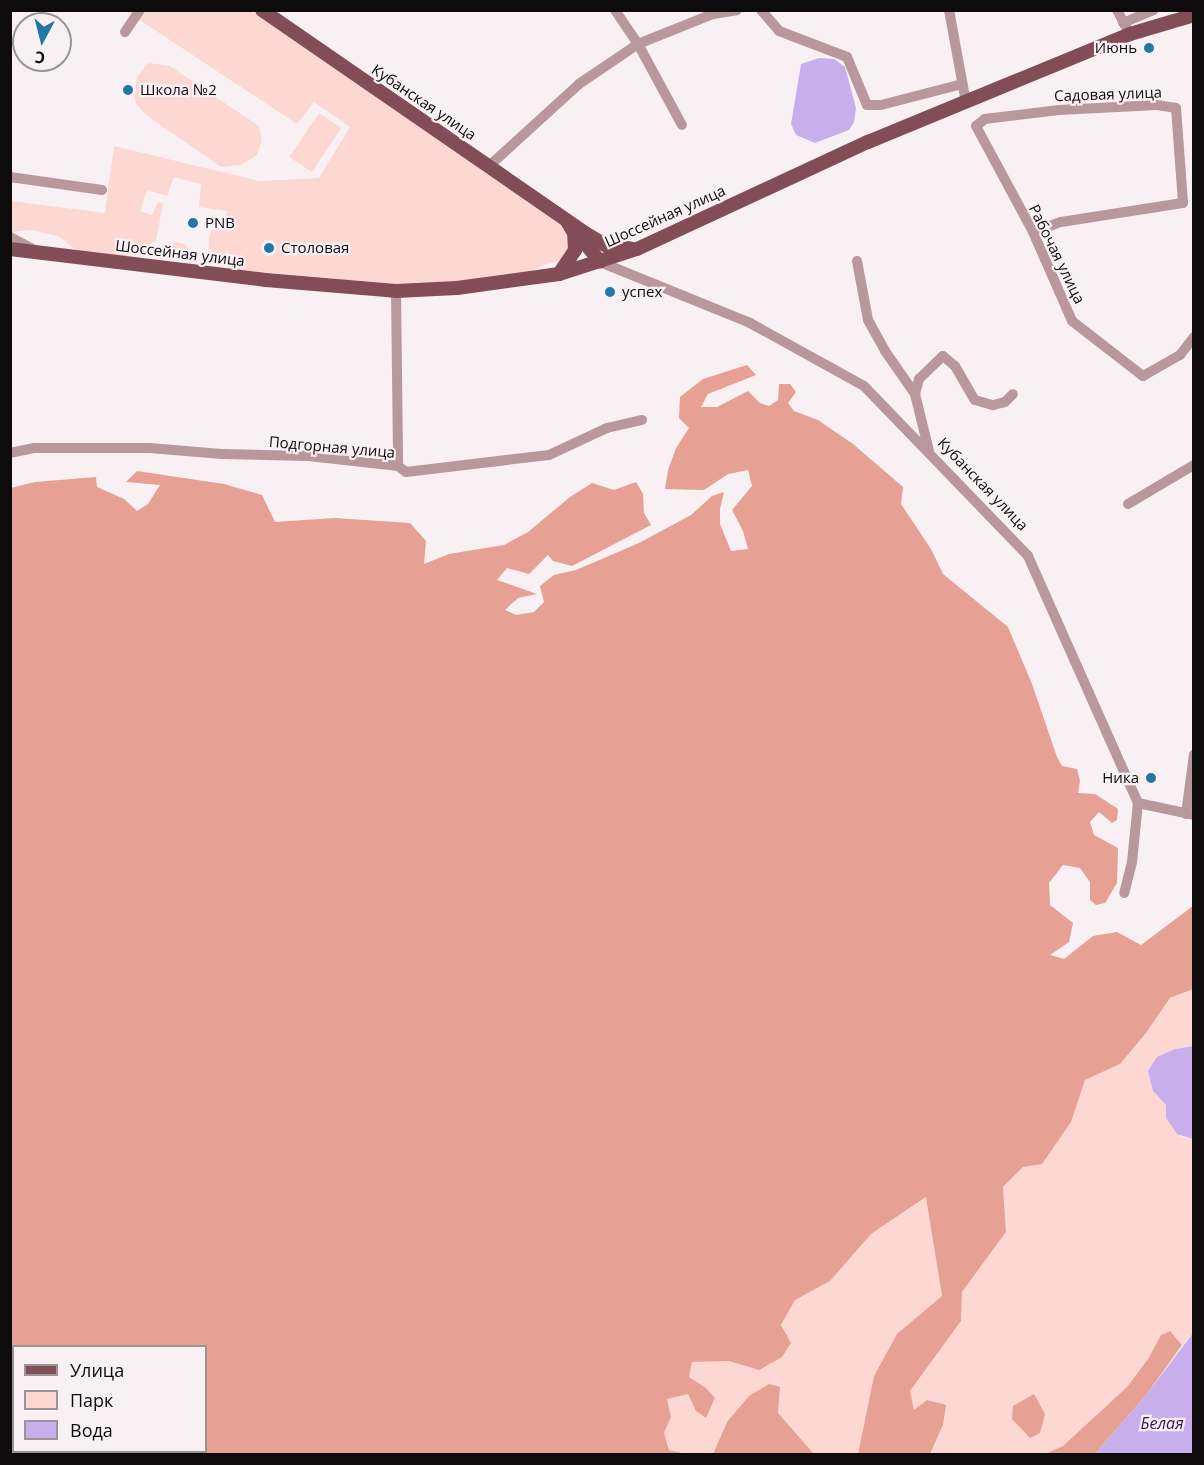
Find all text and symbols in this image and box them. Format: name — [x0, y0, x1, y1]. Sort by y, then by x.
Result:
north arrow — [12, 12, 72, 72]
place label: Июнь — [1095, 39, 1137, 57]
marker: Июнь — [1142, 41, 1156, 55]
text: С — [34, 46, 46, 69]
street label: Кубанская улица — [368, 60, 480, 144]
place label: Школа №2 — [140, 81, 217, 99]
marker: Школа №2 — [121, 83, 135, 97]
street label: Садовая улица — [1054, 83, 1162, 105]
street label: Шоссейная улица — [602, 181, 728, 251]
street label: Рабочая улица — [1025, 201, 1089, 307]
place label: PNB — [205, 214, 235, 232]
marker: PNB — [186, 216, 200, 230]
street label: Шоссейная улица — [114, 236, 246, 270]
place label: Столовая — [281, 239, 349, 257]
marker: Столовая — [262, 241, 276, 255]
place label: успех — [622, 283, 662, 301]
marker: успех — [603, 285, 617, 299]
street label: Подгорная улица — [268, 433, 396, 461]
street label: Кубанская улица — [934, 434, 1032, 534]
place label: Ника — [1102, 769, 1139, 787]
marker: Ника — [1144, 771, 1158, 785]
legend — [12, 1345, 207, 1453]
text: Улица — [70, 1358, 124, 1382]
text: Парк — [70, 1388, 113, 1412]
water label: Белая — [1140, 1413, 1184, 1433]
text: Вода — [70, 1418, 113, 1442]

